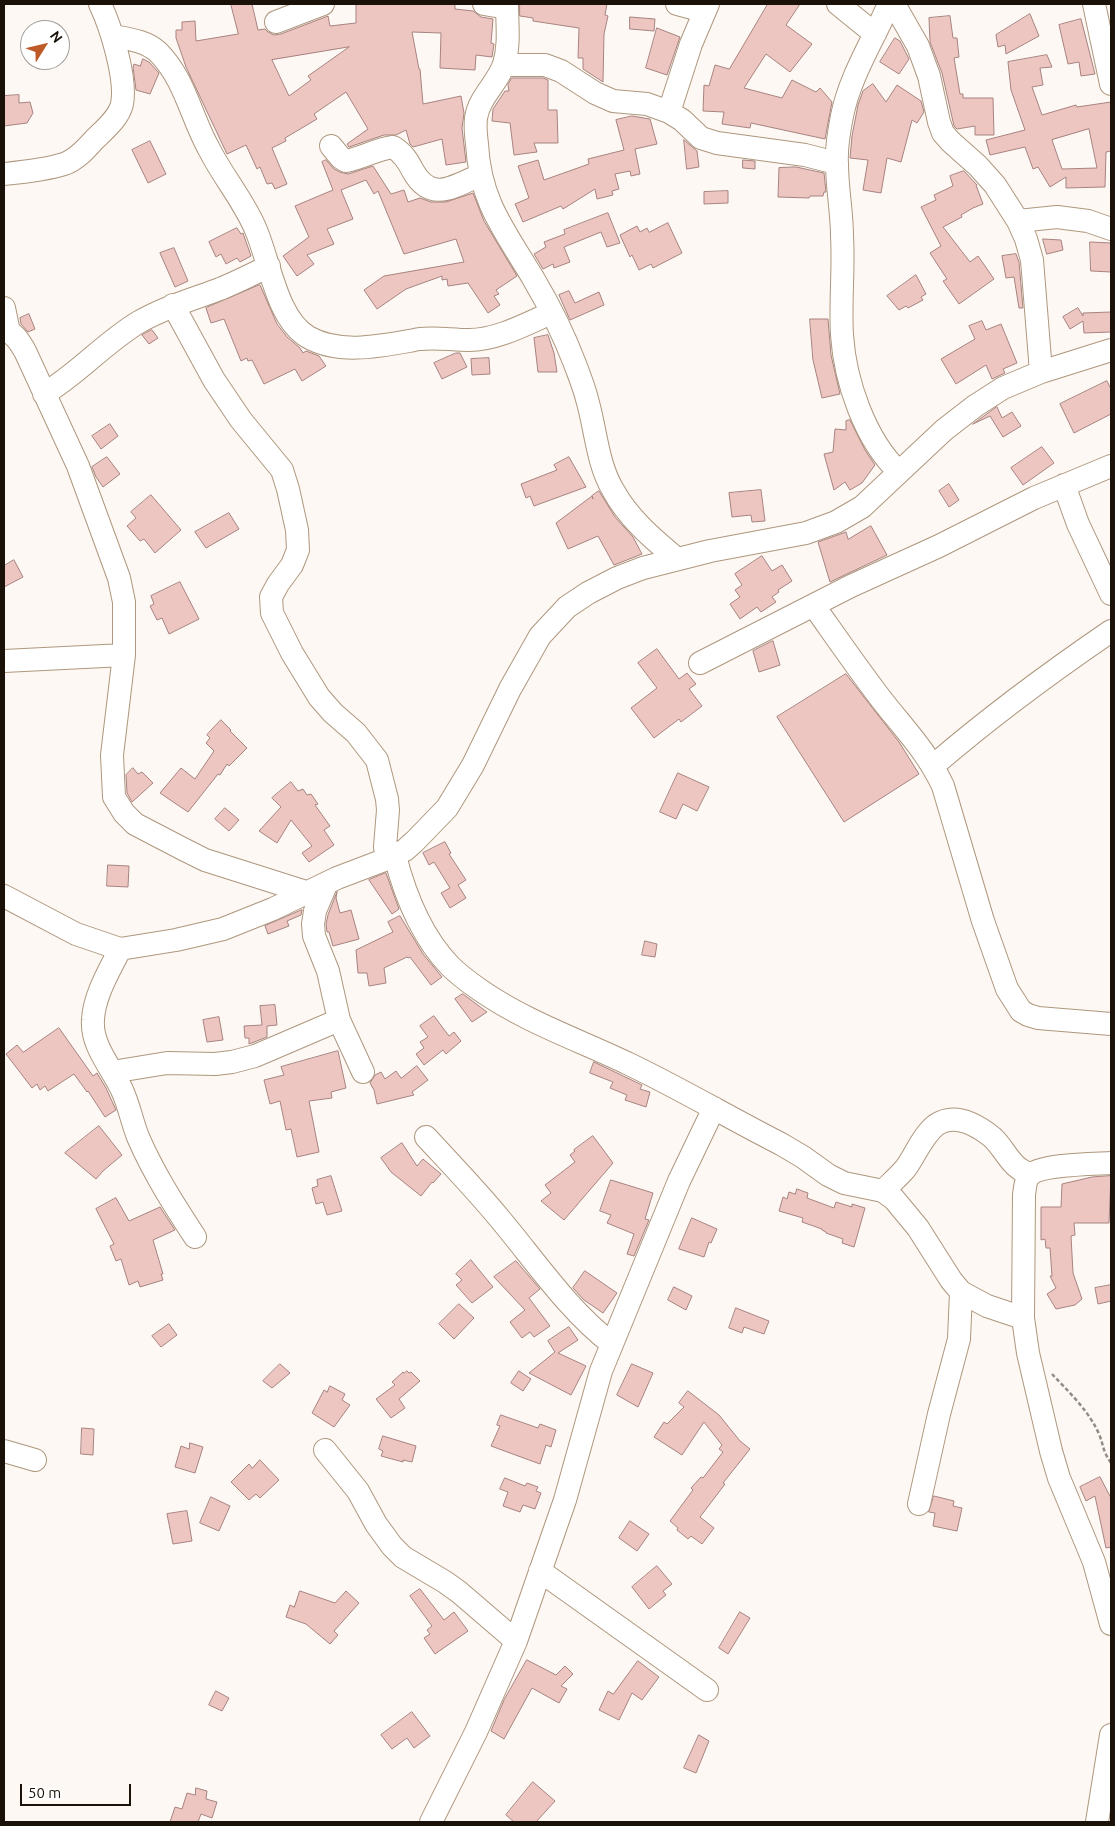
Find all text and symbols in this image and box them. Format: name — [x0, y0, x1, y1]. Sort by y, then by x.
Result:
north arrow — [20, 20, 70, 70]
text: N — [47, 28, 66, 46]
scale bar — [22, 1774, 134, 1806]
text: 50 m — [28, 1784, 61, 1801]

